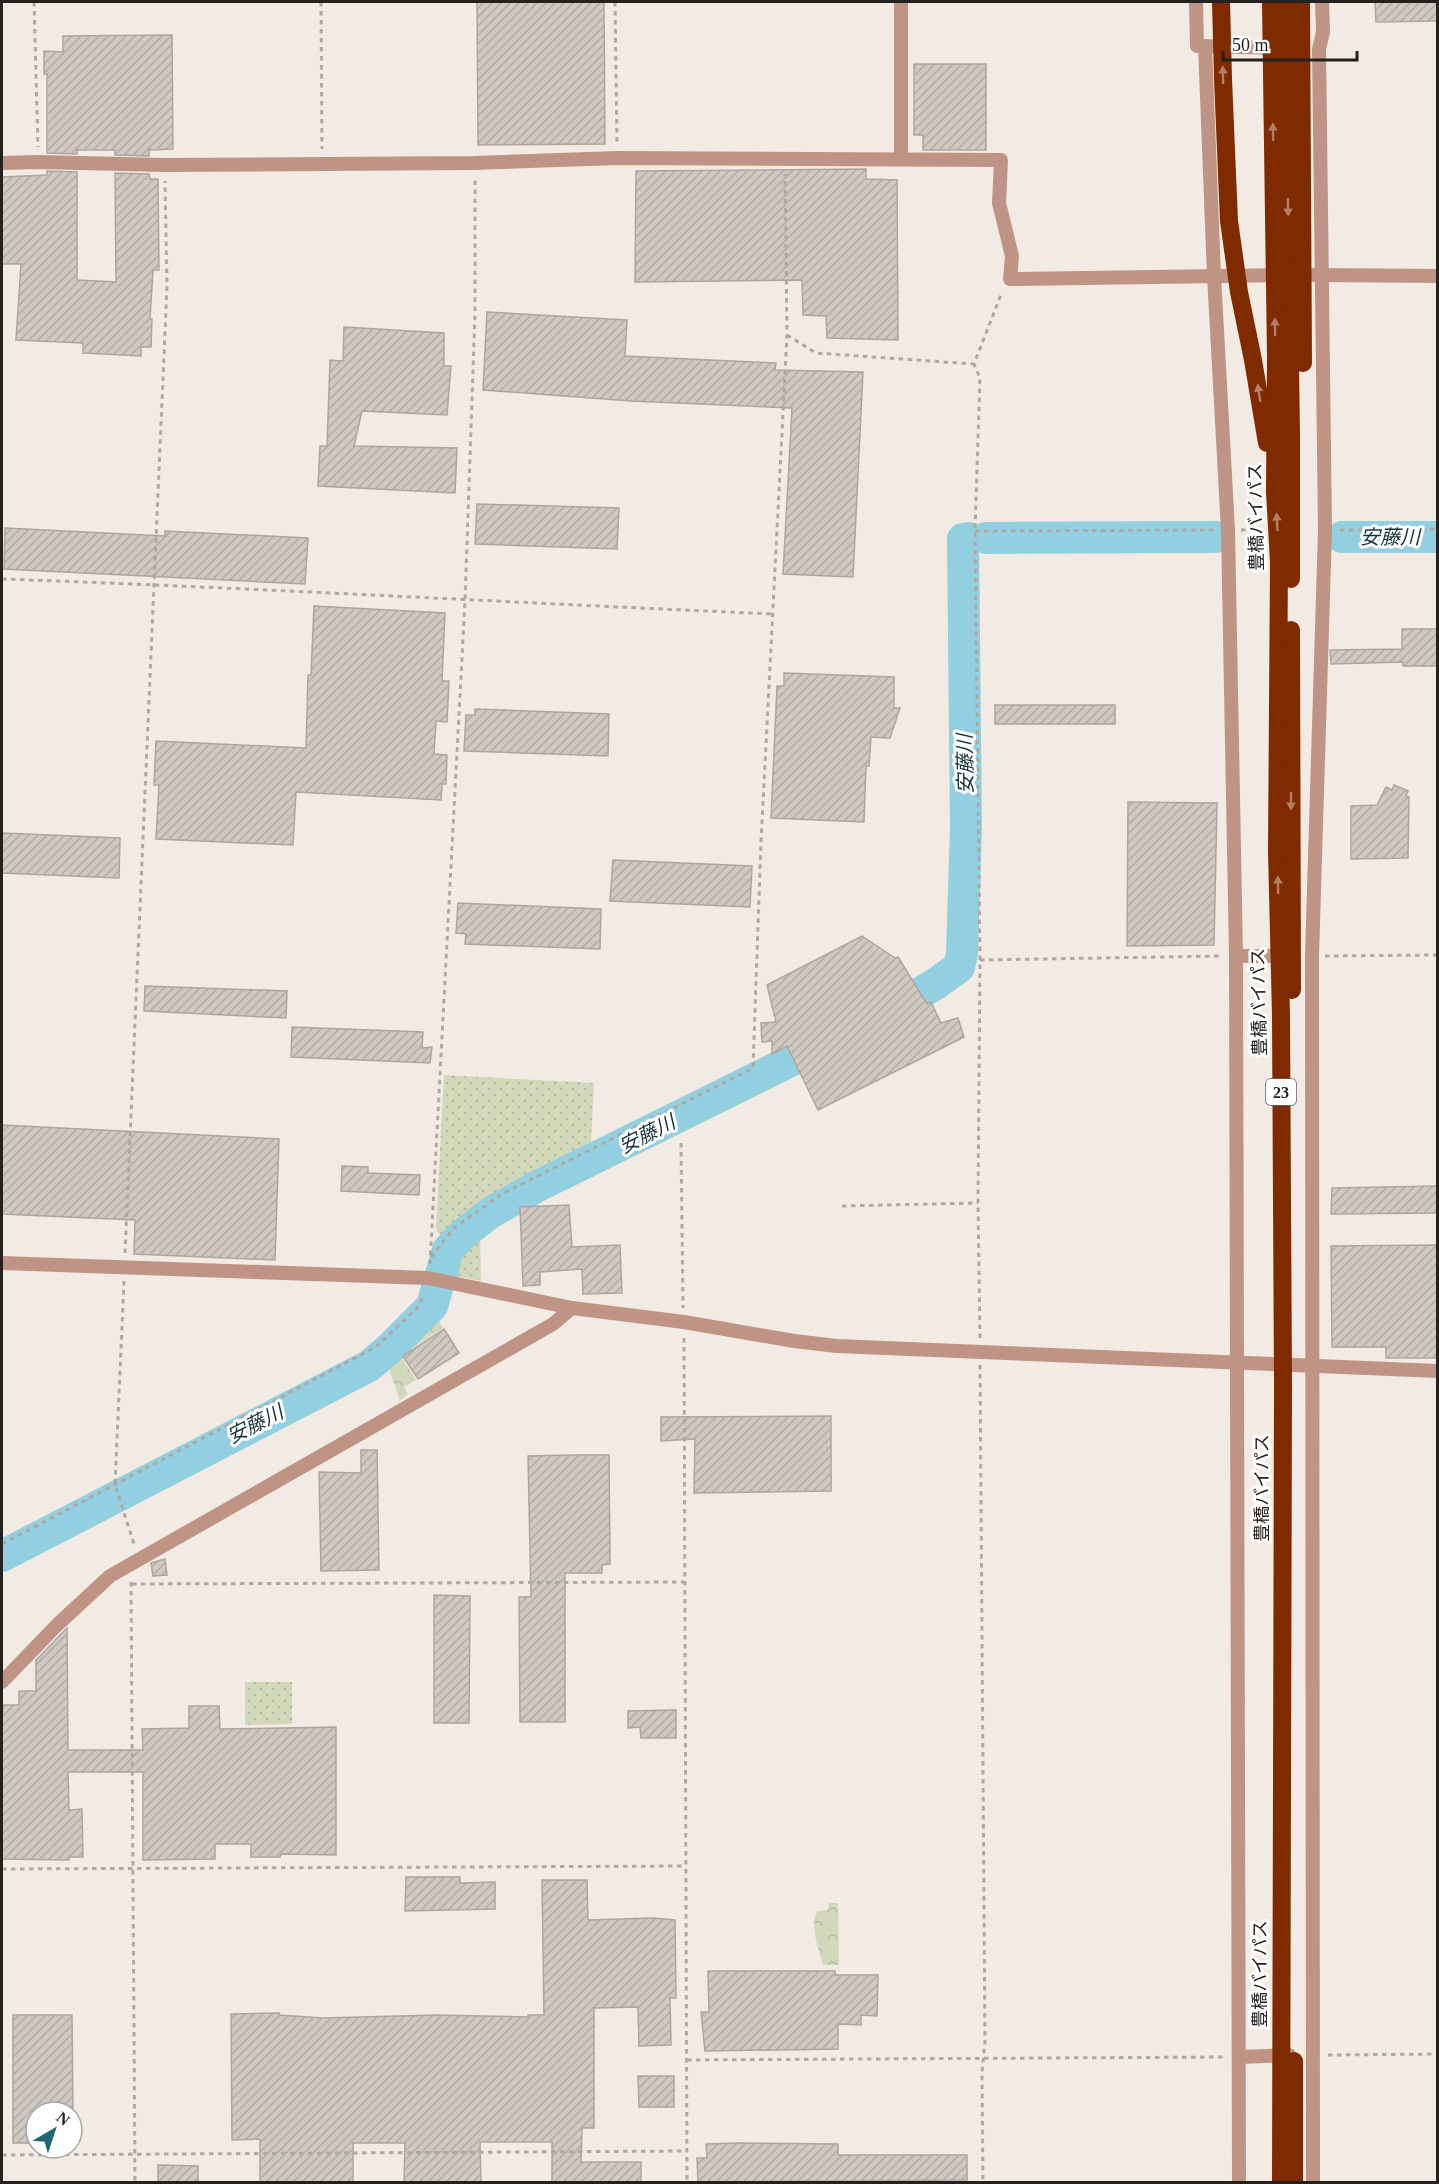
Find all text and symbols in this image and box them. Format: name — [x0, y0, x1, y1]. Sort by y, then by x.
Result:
scale bar — [1223, 24, 1356, 62]
text: 50 m — [1232, 35, 1269, 55]
one-way arrow — [1218, 66, 1227, 85]
one-way arrow — [1268, 123, 1277, 142]
one-way arrow — [1283, 197, 1293, 216]
one-way arrow — [1271, 318, 1280, 337]
one-way arrow — [1254, 384, 1263, 403]
street label: 豊橋バイパス — [1245, 463, 1267, 571]
one-way arrow — [1272, 513, 1281, 532]
water label: 安藤川 — [1360, 526, 1422, 548]
water label: 安藤川 — [953, 732, 977, 794]
one-way arrow — [1286, 791, 1296, 810]
one-way arrow — [1273, 876, 1282, 895]
street label: 豊橋バイパス — [1248, 948, 1270, 1056]
road number: 23 — [1266, 1079, 1296, 1105]
water label: 安藤川 — [615, 1110, 681, 1157]
water label: 安藤川 — [223, 1400, 289, 1447]
street label: 豊橋バイパス — [1252, 1434, 1272, 1542]
street label: 豊橋バイパス — [1250, 1920, 1270, 2028]
north arrow — [24, 2100, 84, 2160]
text: N — [53, 2108, 73, 2129]

